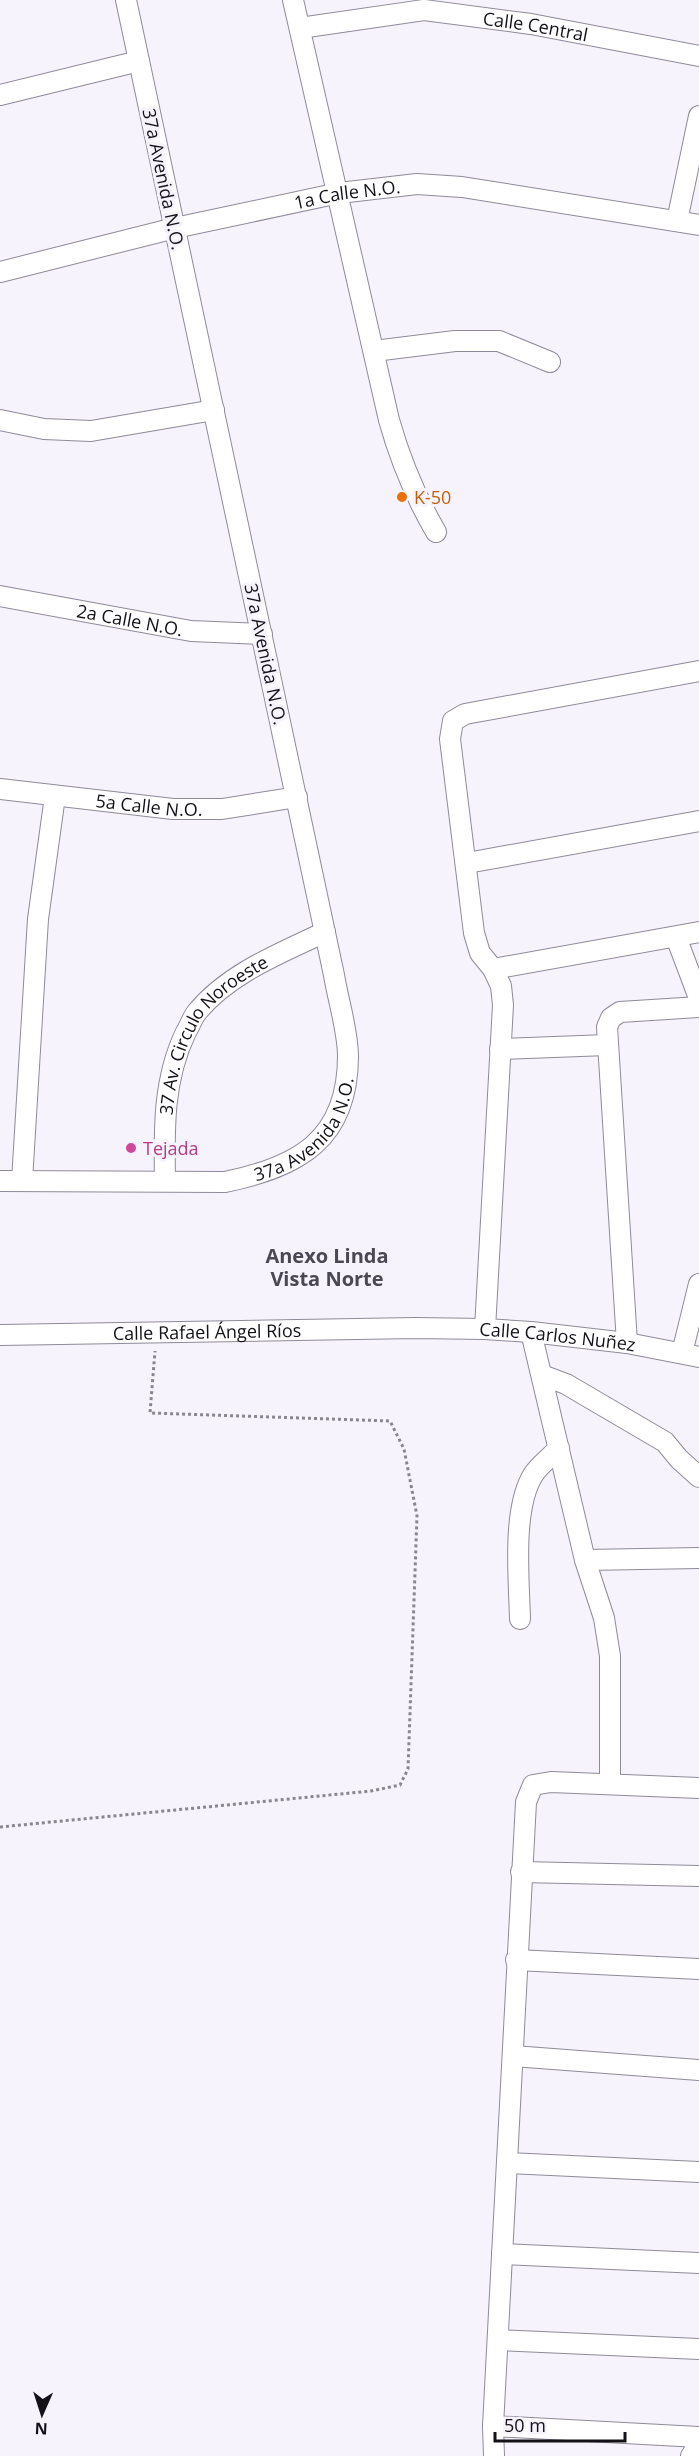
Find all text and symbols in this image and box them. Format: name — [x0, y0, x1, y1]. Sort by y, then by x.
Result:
street label: Calle Central — [482, 6, 590, 47]
street label: 37a Avenida N.O. — [137, 106, 191, 252]
street label: 1a Calle N.O. — [292, 174, 401, 214]
place label: K-50 — [414, 485, 451, 509]
marker: K-50 — [395, 490, 409, 504]
street label: 37a Avenida N.O. — [239, 581, 293, 727]
street label: 2a Calle N.O. — [75, 598, 185, 641]
street label: 5a Calle N.O. — [94, 788, 202, 822]
street label: 37 Av. Circulo Noroeste — [154, 949, 272, 1116]
street label: 37a Avenida N.O. — [251, 1076, 359, 1186]
place label: Tejada — [143, 1136, 199, 1160]
marker: Tejada — [124, 1141, 138, 1155]
district label: Anexo Linda Vista Norte — [265, 1242, 389, 1292]
street label: Calle Carlos Nuñez — [479, 1317, 638, 1356]
street label: Calle Rafael Ángel Ríos — [113, 1318, 301, 1345]
north arrow — [12, 2384, 72, 2444]
scale bar — [495, 2405, 626, 2443]
text: 50 m — [504, 2413, 546, 2437]
text: N — [34, 2418, 48, 2440]

